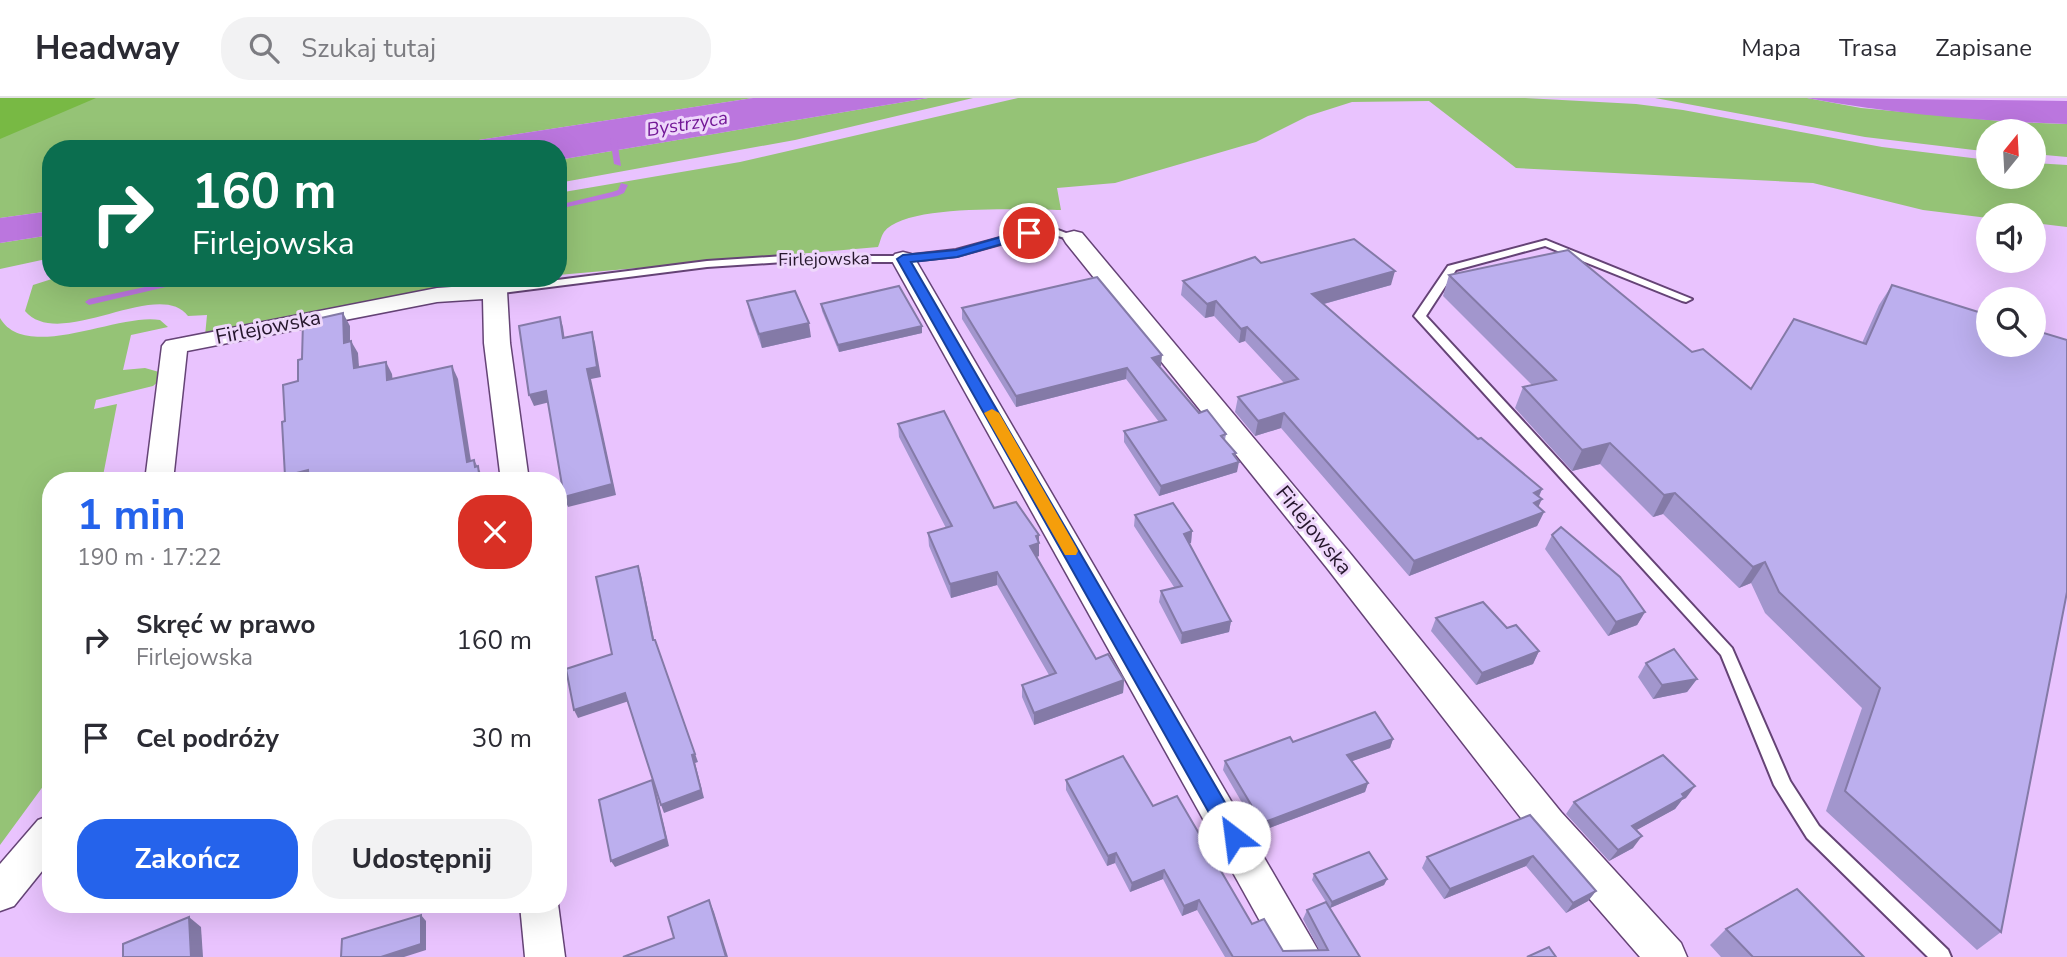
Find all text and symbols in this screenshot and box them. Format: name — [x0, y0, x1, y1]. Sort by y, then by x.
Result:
search box — [221, 17, 711, 80]
text: Headway — [35, 26, 179, 71]
icon: search — [245, 29, 283, 67]
text: Szukaj tutaj — [301, 31, 436, 66]
text: Mapa — [1741, 32, 1801, 64]
text: Trasa — [1839, 32, 1897, 64]
text: Zapisane — [1935, 32, 2032, 64]
water label: Bystrzyca — [645, 105, 730, 143]
north arrow — [1976, 119, 2046, 189]
map controls — [1976, 119, 2046, 357]
text: 160 m — [192, 158, 336, 225]
icon: right — [77, 168, 168, 259]
pin — [999, 203, 1059, 263]
button: sound — [1976, 203, 2046, 273]
icon: arrive — [1010, 214, 1048, 252]
text: Firlejowska — [192, 222, 355, 265]
street label: Firlejowska — [778, 246, 870, 272]
button: search — [1976, 287, 2046, 357]
street label: Firlejowska — [213, 303, 323, 351]
street label: Firlejowska — [1270, 480, 1358, 580]
text: 1 min — [77, 487, 186, 544]
button: close — [458, 495, 532, 569]
text: 190 m · 17:22 — [77, 542, 222, 573]
text: Skręć w prawo — [136, 607, 316, 642]
icon: right — [77, 621, 115, 659]
text: 160 m — [456, 623, 532, 658]
text: Firlejowska — [136, 642, 253, 673]
icon: arrive — [77, 719, 115, 757]
text: Cel podróży — [136, 721, 279, 756]
text: 30 m — [472, 721, 532, 756]
position arrow — [1197, 800, 1271, 874]
button: Zakończ — [77, 819, 298, 899]
button: Udostępnij — [312, 819, 532, 899]

